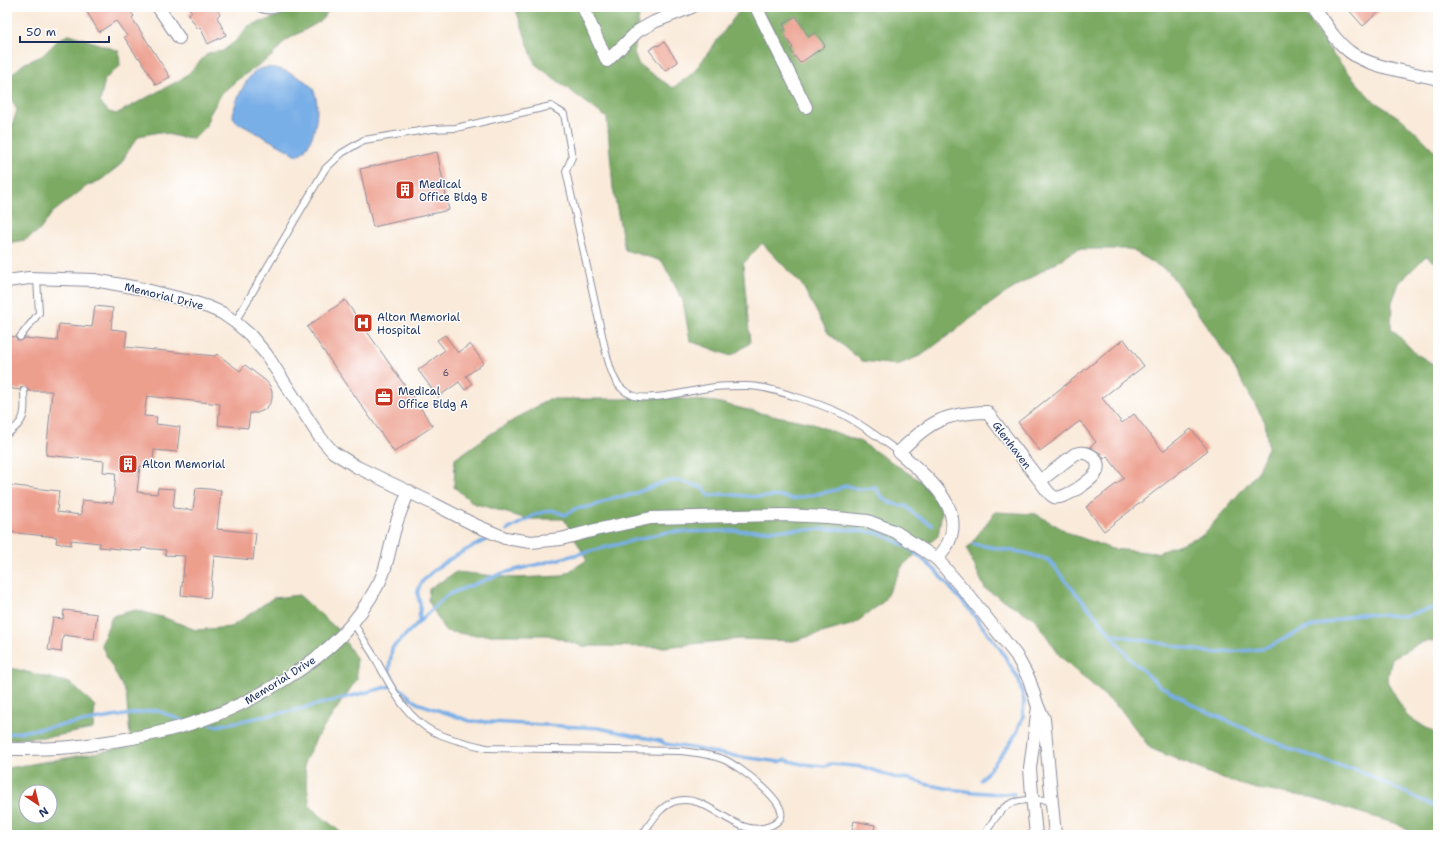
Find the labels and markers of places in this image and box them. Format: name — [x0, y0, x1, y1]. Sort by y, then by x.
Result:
place label: Medical Office Bldg B — [419, 177, 488, 205]
building icon: Medical Office Bldg B — [394, 179, 416, 201]
place label: Alton Memorial Hospital — [377, 310, 461, 338]
hospital icon: Alton Memorial Hospital — [352, 312, 374, 334]
place label: Medical Office Bldg A — [398, 384, 468, 412]
office icon: Medical Office Bldg A — [373, 386, 395, 408]
building icon: Alton Memorial — [117, 453, 139, 475]
place label: Alton Memorial — [142, 457, 226, 472]

